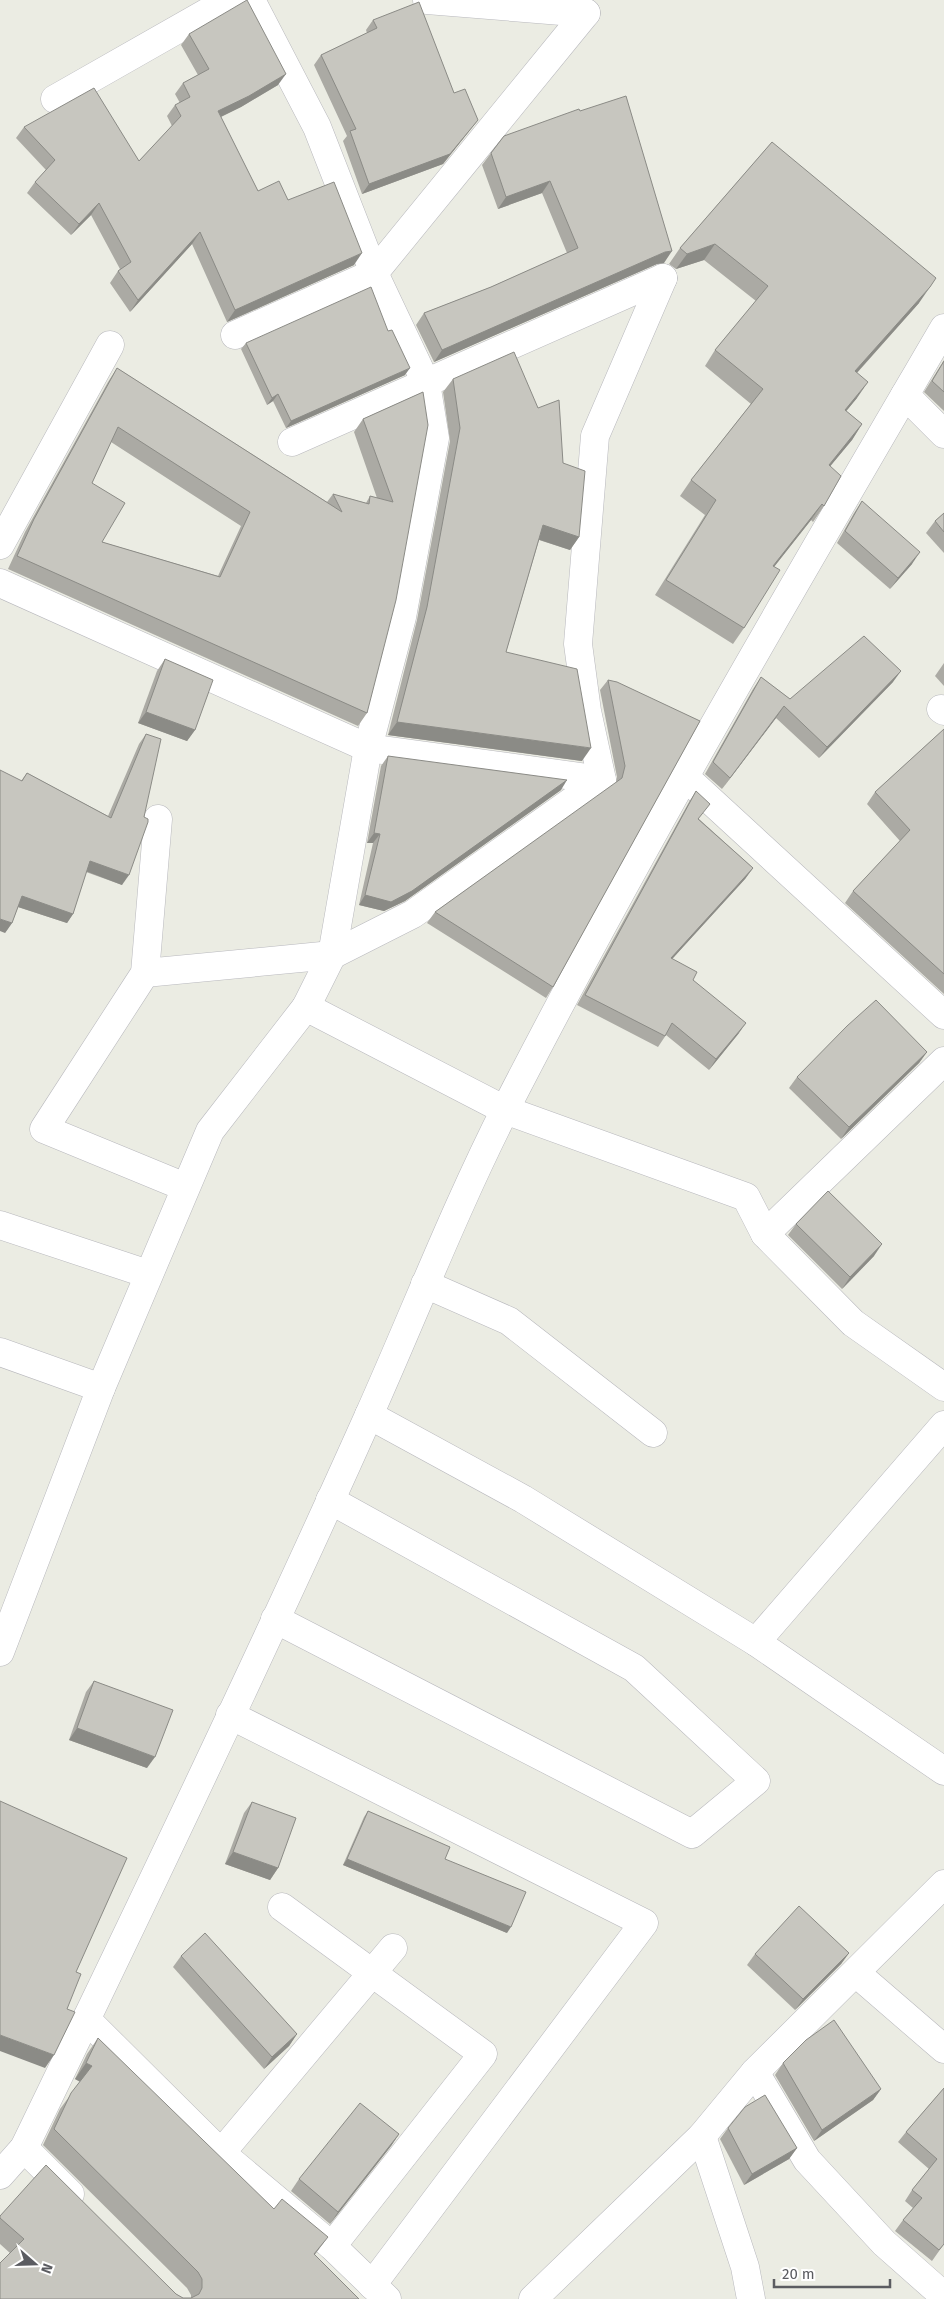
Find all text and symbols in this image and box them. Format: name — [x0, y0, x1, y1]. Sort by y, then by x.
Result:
north arrow — [10, 2239, 60, 2289]
scale bar — [774, 2256, 890, 2288]
text: N — [37, 2261, 56, 2276]
text: 20 m — [782, 2265, 815, 2283]

